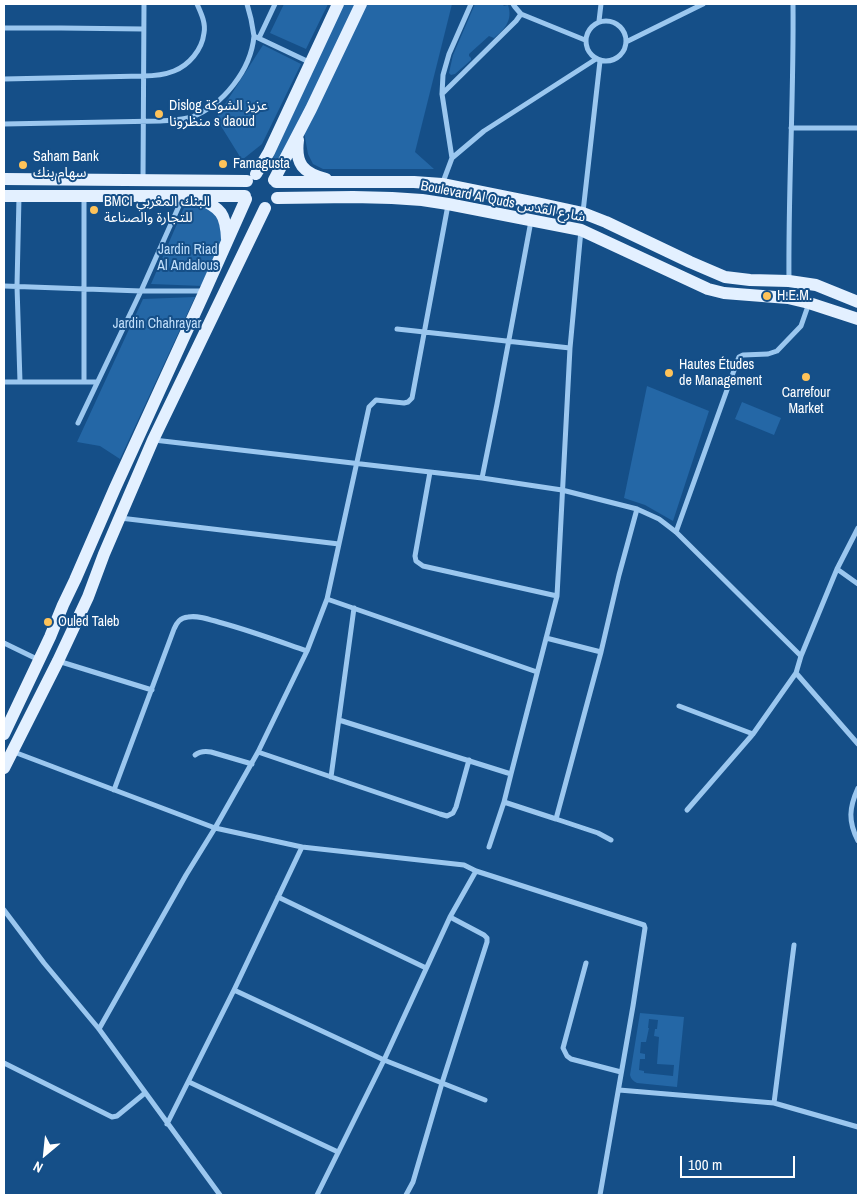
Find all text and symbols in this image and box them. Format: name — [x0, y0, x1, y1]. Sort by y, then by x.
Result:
place label: Dislog عزيز الشوكة منظرونا s daoud — [169, 98, 268, 130]
marker: Dislog عزيز الشوكة منظرونا s daoud — [153, 108, 165, 120]
place label: Saham Bank سهام بنك — [33, 149, 99, 182]
place label: Famagusta — [233, 156, 290, 172]
marker: Famagusta — [217, 158, 229, 170]
marker: Saham Bank سهام بنك — [17, 159, 29, 171]
street label: Boulevard Al Quds شارع القدس — [419, 178, 587, 226]
place label: BMCI البنك المغربي للتجارة والصناعة — [104, 194, 210, 226]
marker: BMCI البنك المغربي للتجارة والصناعة — [88, 204, 100, 216]
park label: Jardin Riad Al Andalous — [157, 242, 219, 274]
place label: H.E.M. — [777, 288, 812, 304]
marker: H.E.M. — [761, 290, 773, 302]
park label: Jardin Chahrayar — [113, 316, 201, 332]
place label: Hautes Études de Management — [679, 357, 762, 390]
marker: Hautes Études de Management — [663, 367, 675, 379]
marker: Carrefour Market — [800, 371, 812, 383]
place label: Carrefour Market — [782, 385, 830, 418]
place label: Ouled Taleb — [58, 614, 119, 630]
marker: Ouled Taleb — [42, 616, 54, 628]
north arrow — [20, 1129, 70, 1179]
scale bar — [682, 1146, 797, 1178]
text: 100 m — [688, 1154, 722, 1175]
text: N — [30, 1157, 46, 1177]

